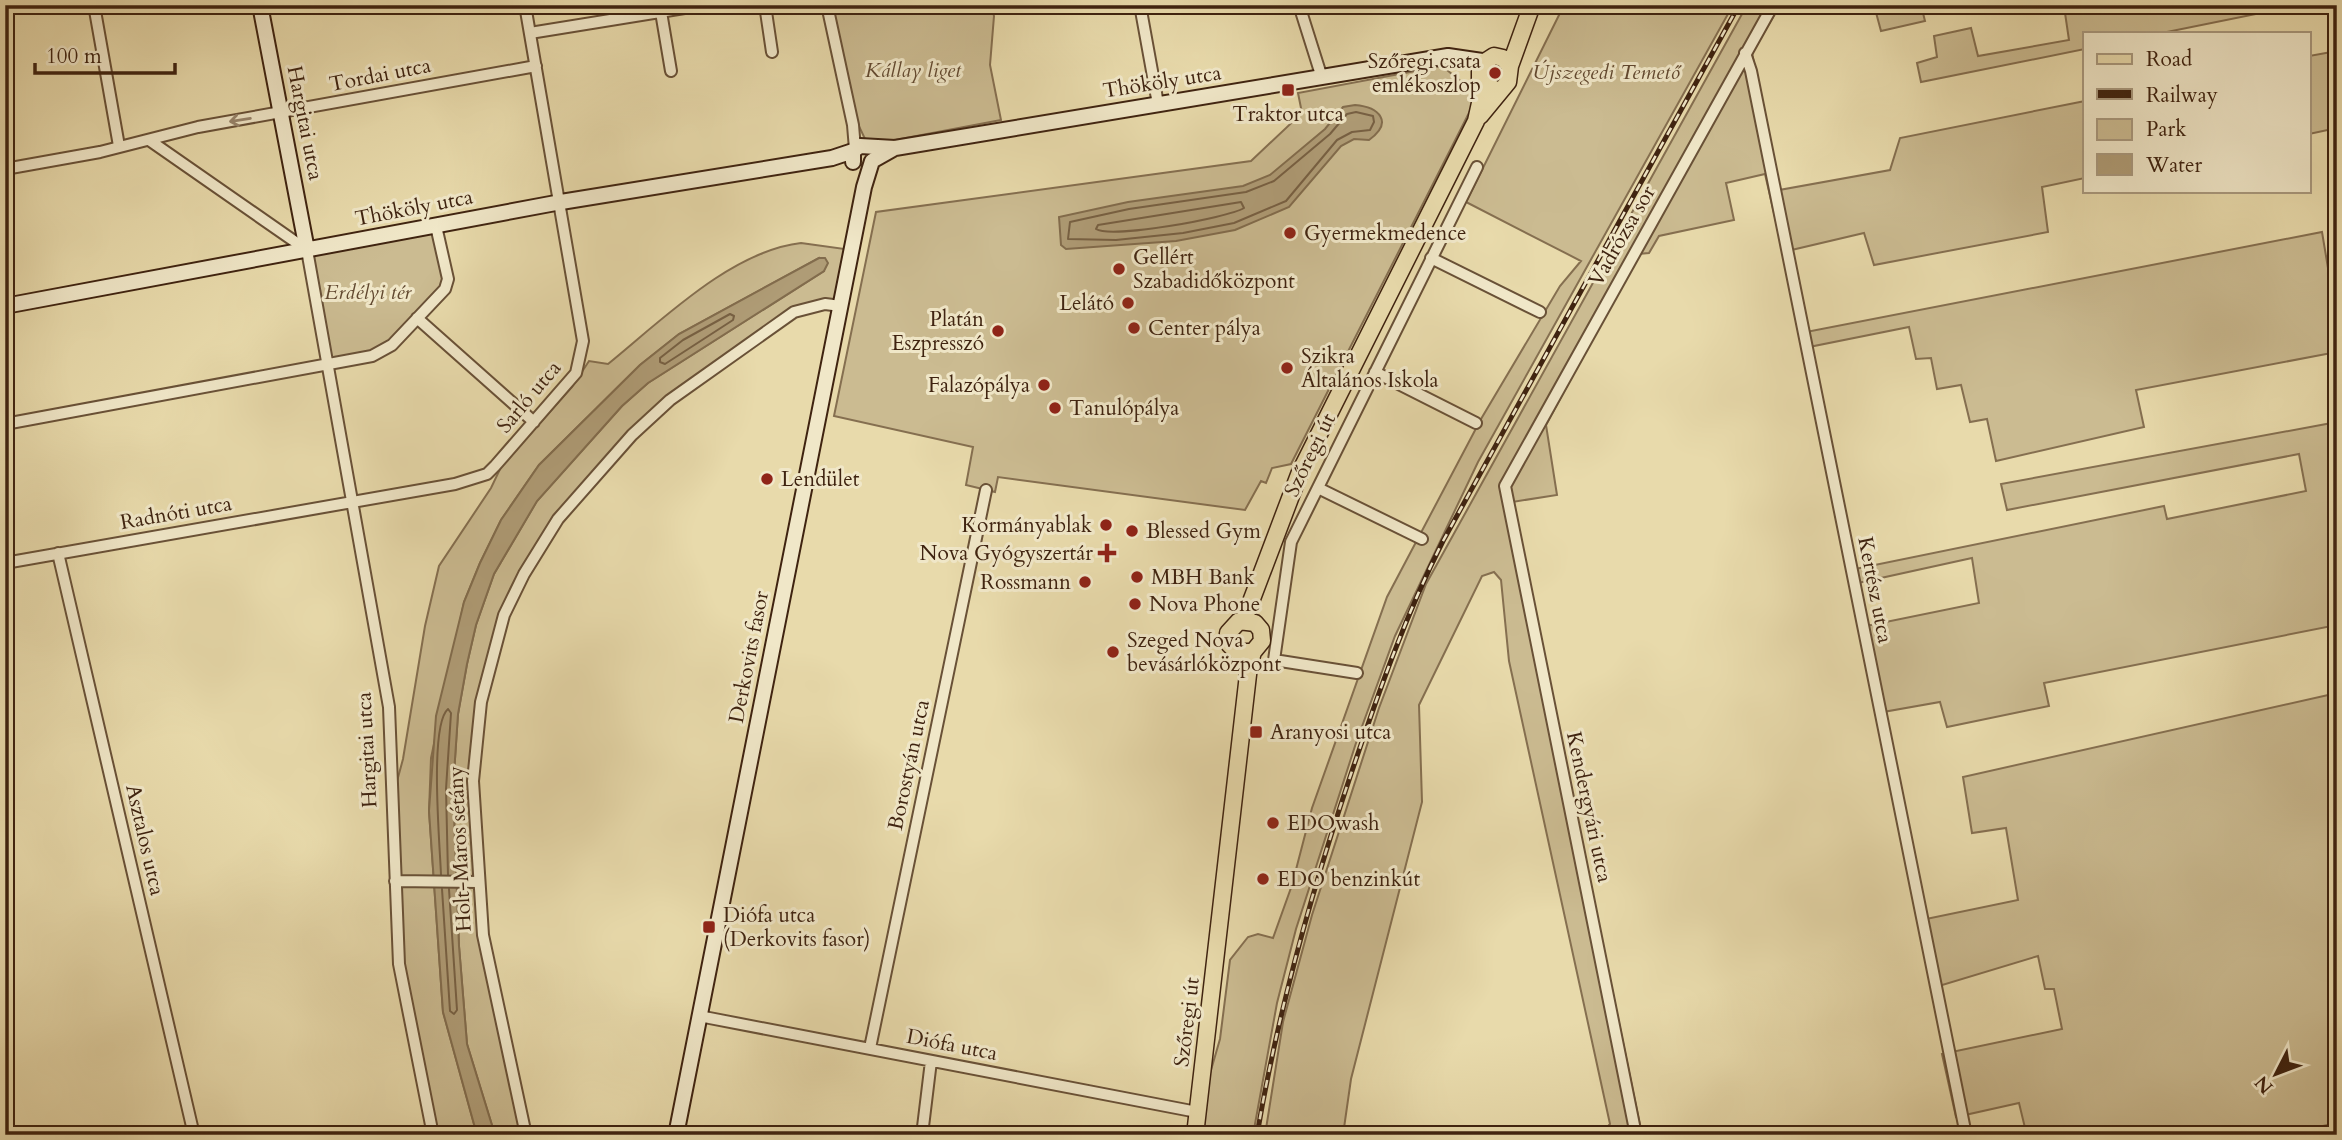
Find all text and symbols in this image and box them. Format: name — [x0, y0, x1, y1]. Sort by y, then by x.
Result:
scale bar — [35, 32, 175, 76]
legend — [2083, 32, 2310, 192]
text: 100 m — [46, 42, 102, 71]
text: Road — [2146, 45, 2192, 74]
place label: Szőregi csata emlékoszlop — [1368, 47, 1481, 100]
street label: Tordai utca — [327, 51, 433, 99]
park label: Kállay liget — [865, 56, 962, 85]
street label: Thököly utca — [1101, 58, 1223, 106]
park label: Újszegedi Temető — [1532, 58, 1682, 87]
street label: Hargitai utca — [280, 63, 330, 183]
marker: Szőregi csata emlékoszlop — [1487, 65, 1503, 81]
text: Railway — [2146, 81, 2218, 110]
marker: Traktor utca — [1280, 82, 1296, 98]
place label: Traktor utca — [1232, 100, 1344, 129]
one-way arrow — [229, 114, 251, 127]
text: Park — [2146, 115, 2187, 144]
text: Water — [2145, 151, 2202, 180]
street label: Vadrózsa sor — [1581, 180, 1663, 292]
street label: Thököly utca — [352, 182, 476, 234]
place label: Gyermekmedence — [1304, 219, 1467, 248]
marker: Gyermekmedence — [1282, 225, 1298, 241]
place label: Gellért Szabadidőközpont — [1133, 243, 1295, 296]
marker: Gellért Szabadidőközpont — [1111, 261, 1127, 277]
park label: Erdélyi tér — [325, 278, 413, 307]
place label: Lelátó — [1059, 289, 1114, 318]
marker: Lelátó — [1120, 295, 1136, 311]
place label: Platán Eszpresszó — [891, 305, 984, 358]
place label: Center pálya — [1148, 314, 1261, 343]
marker: Center pálya — [1126, 320, 1142, 336]
marker: Platán Eszpresszó — [990, 323, 1006, 339]
place label: Szikra Általános Iskola — [1301, 342, 1439, 395]
street label: Sarló utca — [490, 355, 568, 439]
marker: Szikra Általános Iskola — [1279, 360, 1295, 376]
place label: Falazópálya — [928, 371, 1030, 400]
marker: Falazópálya — [1036, 377, 1052, 393]
place label: Tanulópálya — [1069, 394, 1179, 423]
marker: Tanulópálya — [1047, 400, 1063, 416]
street label: Szőregi út — [1277, 408, 1343, 502]
place label: Lendület — [781, 465, 860, 494]
marker: Lendület — [759, 471, 775, 487]
street label: Radnóti utca — [118, 489, 234, 537]
place label: Kormányablak — [961, 511, 1093, 540]
marker: Kormányablak — [1098, 517, 1114, 533]
place label: Blessed Gym — [1146, 517, 1261, 546]
marker: Blessed Gym — [1124, 523, 1140, 539]
street label: Kertész utca — [1850, 534, 1900, 646]
place label: Nova Gyógyszertár — [919, 539, 1093, 568]
marker: Nova Gyógyszertár — [1099, 545, 1115, 561]
place label: MBH Bank — [1151, 563, 1256, 592]
place label: Rossmann — [980, 568, 1071, 597]
marker: MBH Bank — [1129, 569, 1145, 585]
marker: Rossmann — [1077, 574, 1093, 590]
street label: Derkovits fasor — [722, 588, 776, 726]
place label: Nova Phone — [1149, 590, 1260, 619]
marker: Nova Phone — [1127, 596, 1143, 612]
place label: Szeged Nova bevásárlóközpont — [1127, 626, 1281, 679]
marker: Szeged Nova bevásárlóközpont — [1105, 644, 1121, 660]
street label: Hargitai utca — [349, 691, 385, 809]
street label: Borostyán utca — [881, 697, 937, 833]
place label: Aranyosi utca — [1270, 718, 1391, 747]
marker: Aranyosi utca — [1248, 724, 1264, 740]
street label: Kendergyári utca — [1559, 729, 1619, 885]
street label: Holt-Maros sétány — [441, 765, 479, 933]
street label: Asztalos utca — [118, 782, 172, 898]
place label: EDOwash — [1287, 809, 1380, 838]
marker: EDOwash — [1265, 815, 1281, 831]
place label: EDO benzinkút — [1277, 865, 1421, 894]
marker: EDO benzinkút — [1255, 871, 1271, 887]
place label: Diófa utca (Derkovits fasor) — [723, 901, 871, 954]
marker: Diófa utca (Derkovits fasor) — [701, 919, 717, 935]
street label: Szőregi út — [1167, 975, 1207, 1068]
street label: Diófa utca — [904, 1022, 1000, 1068]
north arrow — [2240, 1038, 2310, 1108]
text: N — [2249, 1070, 2279, 1100]

